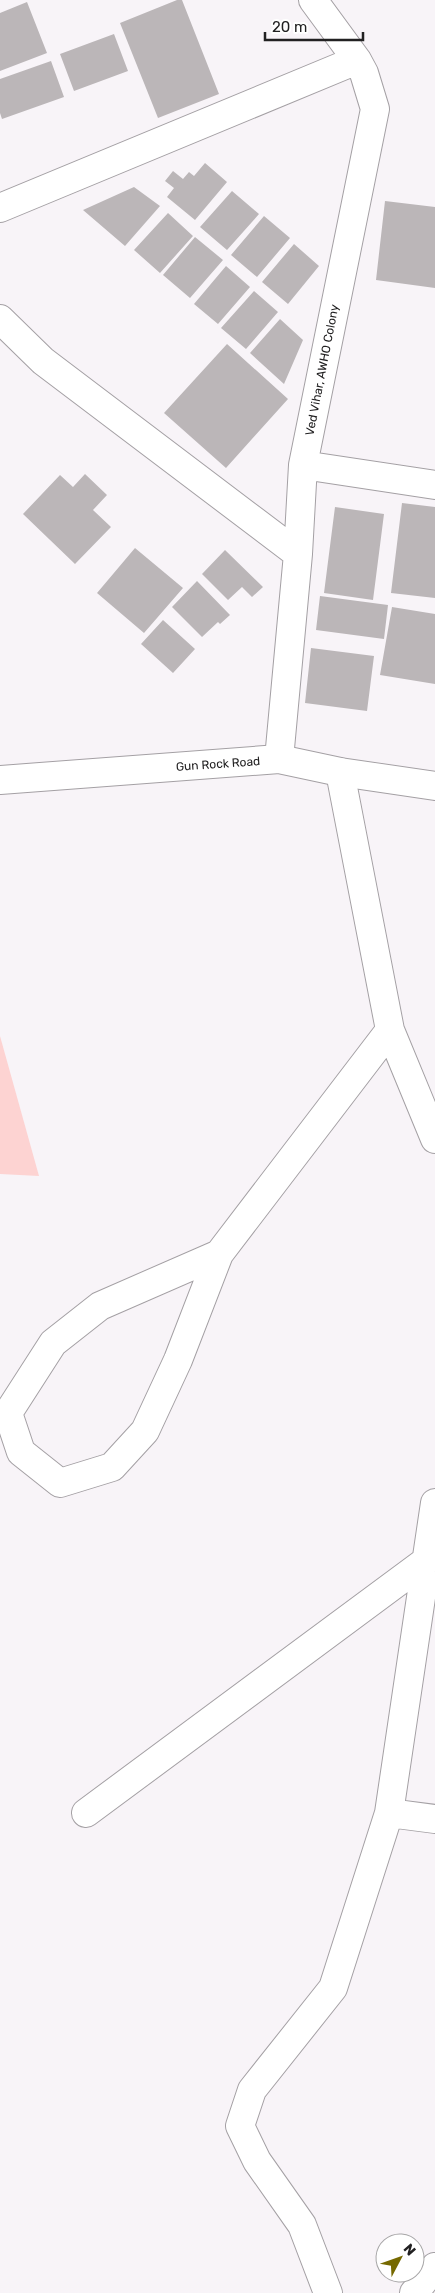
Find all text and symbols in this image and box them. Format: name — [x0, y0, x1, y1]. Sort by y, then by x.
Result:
scale bar — [265, 10, 362, 42]
text: 20 m — [272, 18, 307, 36]
street label: Ved Vihar, AWHO Colony — [302, 303, 342, 437]
street label: Gun Rock Road — [175, 754, 261, 774]
north arrow — [375, 2233, 425, 2283]
text: N — [400, 2240, 419, 2259]

